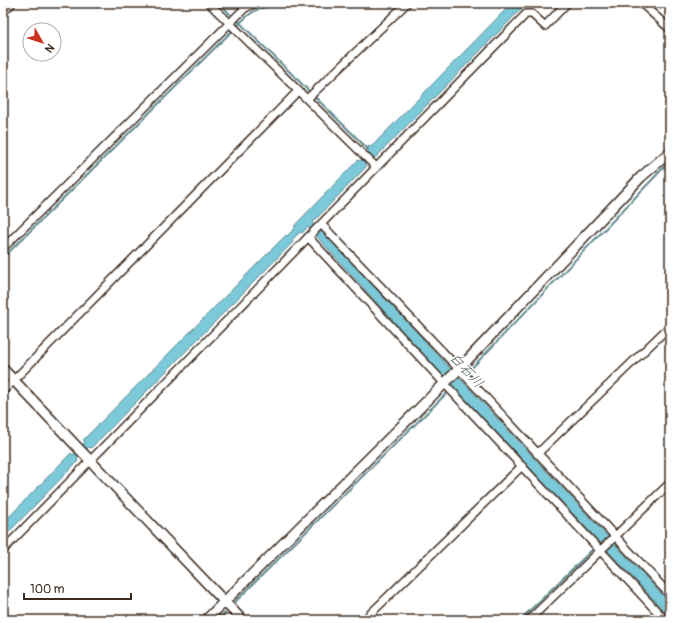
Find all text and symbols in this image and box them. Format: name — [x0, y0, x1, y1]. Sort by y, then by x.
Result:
north arrow — [22, 22, 62, 62]
text: N — [42, 41, 57, 55]
water label: 白石川 — [446, 349, 487, 391]
scale bar — [24, 575, 131, 601]
text: 100 m — [30, 582, 65, 597]

